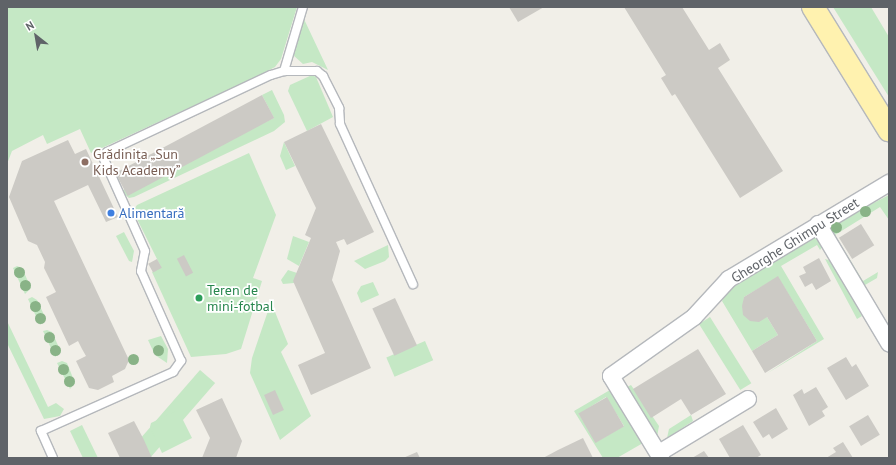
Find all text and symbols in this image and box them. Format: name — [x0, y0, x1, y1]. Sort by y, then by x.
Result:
north arrow — [16, 16, 56, 56]
text: N — [23, 18, 37, 34]
place label: Grădinița „Sun Kids Academy” — [93, 146, 181, 178]
marker: Grădinița „Sun Kids Academy” — [80, 157, 90, 167]
street label: Gheorghe Ghimpu Street — [728, 194, 862, 286]
place label: Alimentară — [119, 205, 185, 221]
marker: Alimentară — [106, 208, 116, 218]
place label: Teren de mini-fotbal — [207, 282, 274, 314]
marker: Teren de mini-fotbal — [194, 293, 204, 303]

